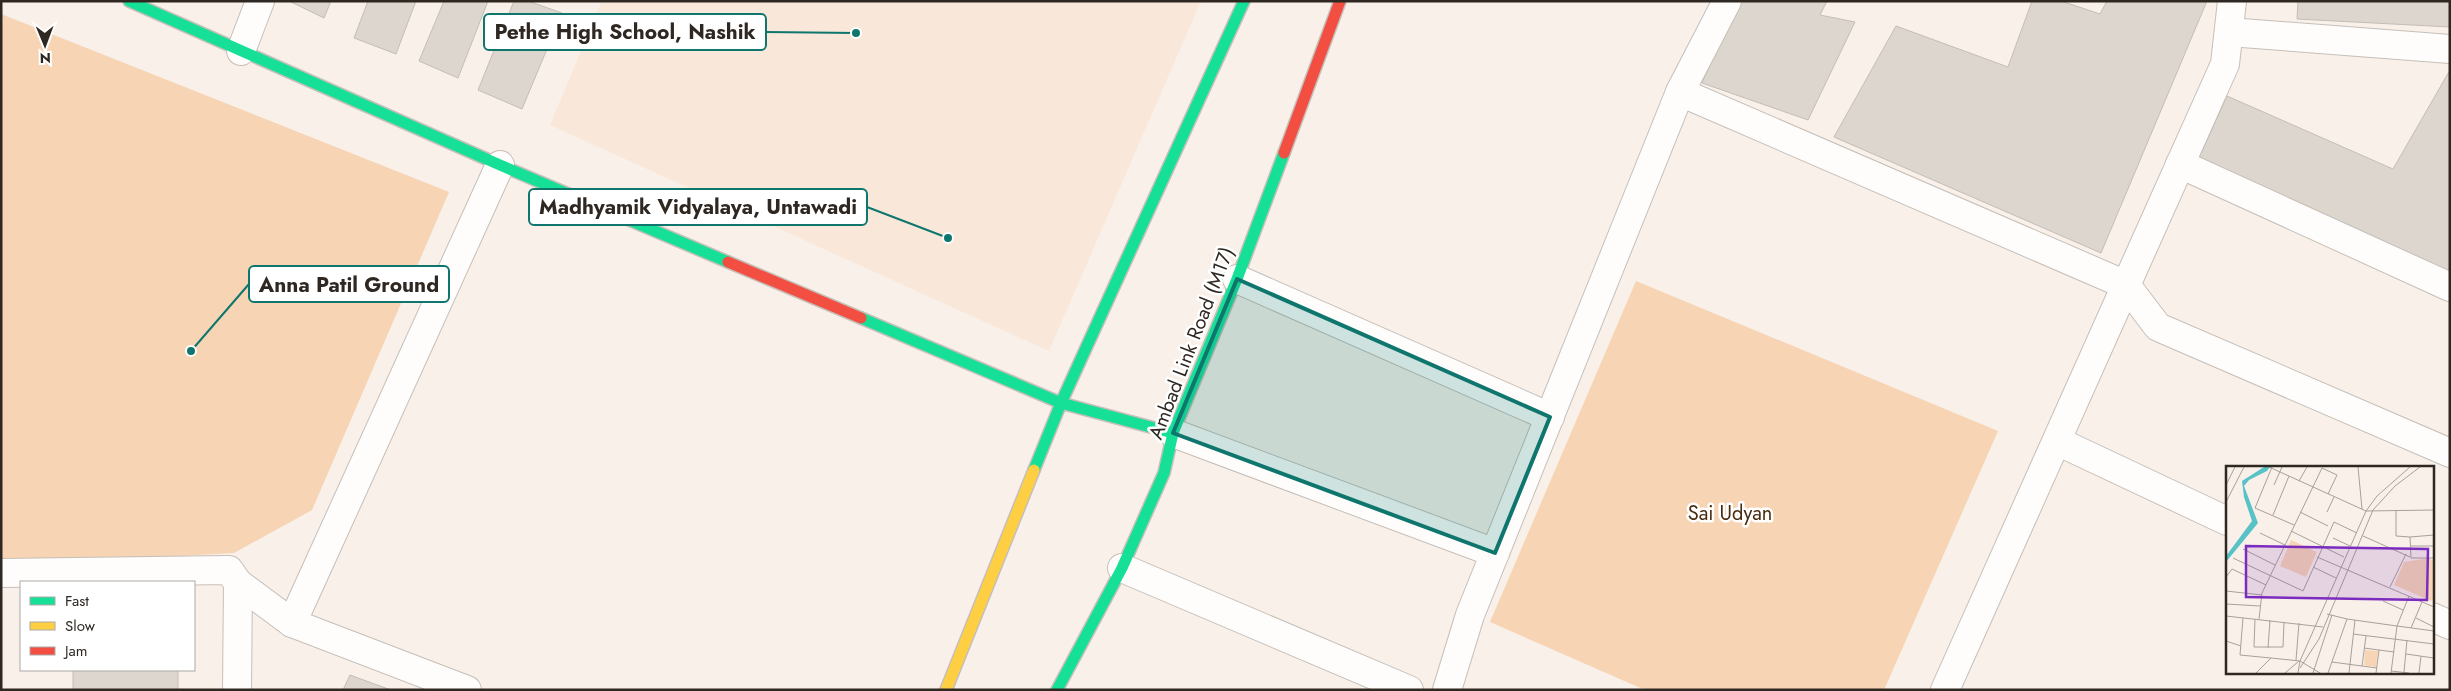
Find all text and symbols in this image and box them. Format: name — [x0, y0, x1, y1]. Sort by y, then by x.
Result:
callout: Pethe High School, Nashik — [484, 14, 766, 50]
text: Pethe High School, Nashik — [494, 17, 756, 47]
north arrow — [20, 20, 70, 70]
text: N — [39, 48, 51, 68]
callout: Madhyamik Vidyalaya, Untawadi — [529, 189, 867, 225]
text: Madhyamik Vidyalaya, Untawadi — [539, 192, 857, 222]
street label: Ambad Link Road (M17) — [1141, 243, 1242, 444]
callout: Anna Patil Ground — [249, 266, 449, 302]
text: Anna Patil Ground — [258, 270, 439, 300]
inset map — [2226, 466, 2434, 674]
park label: Sai Udyan — [1688, 499, 1772, 528]
legend — [20, 581, 195, 671]
text: Fast — [65, 590, 89, 612]
text: Slow — [65, 615, 96, 637]
text: Jam — [63, 640, 88, 662]

